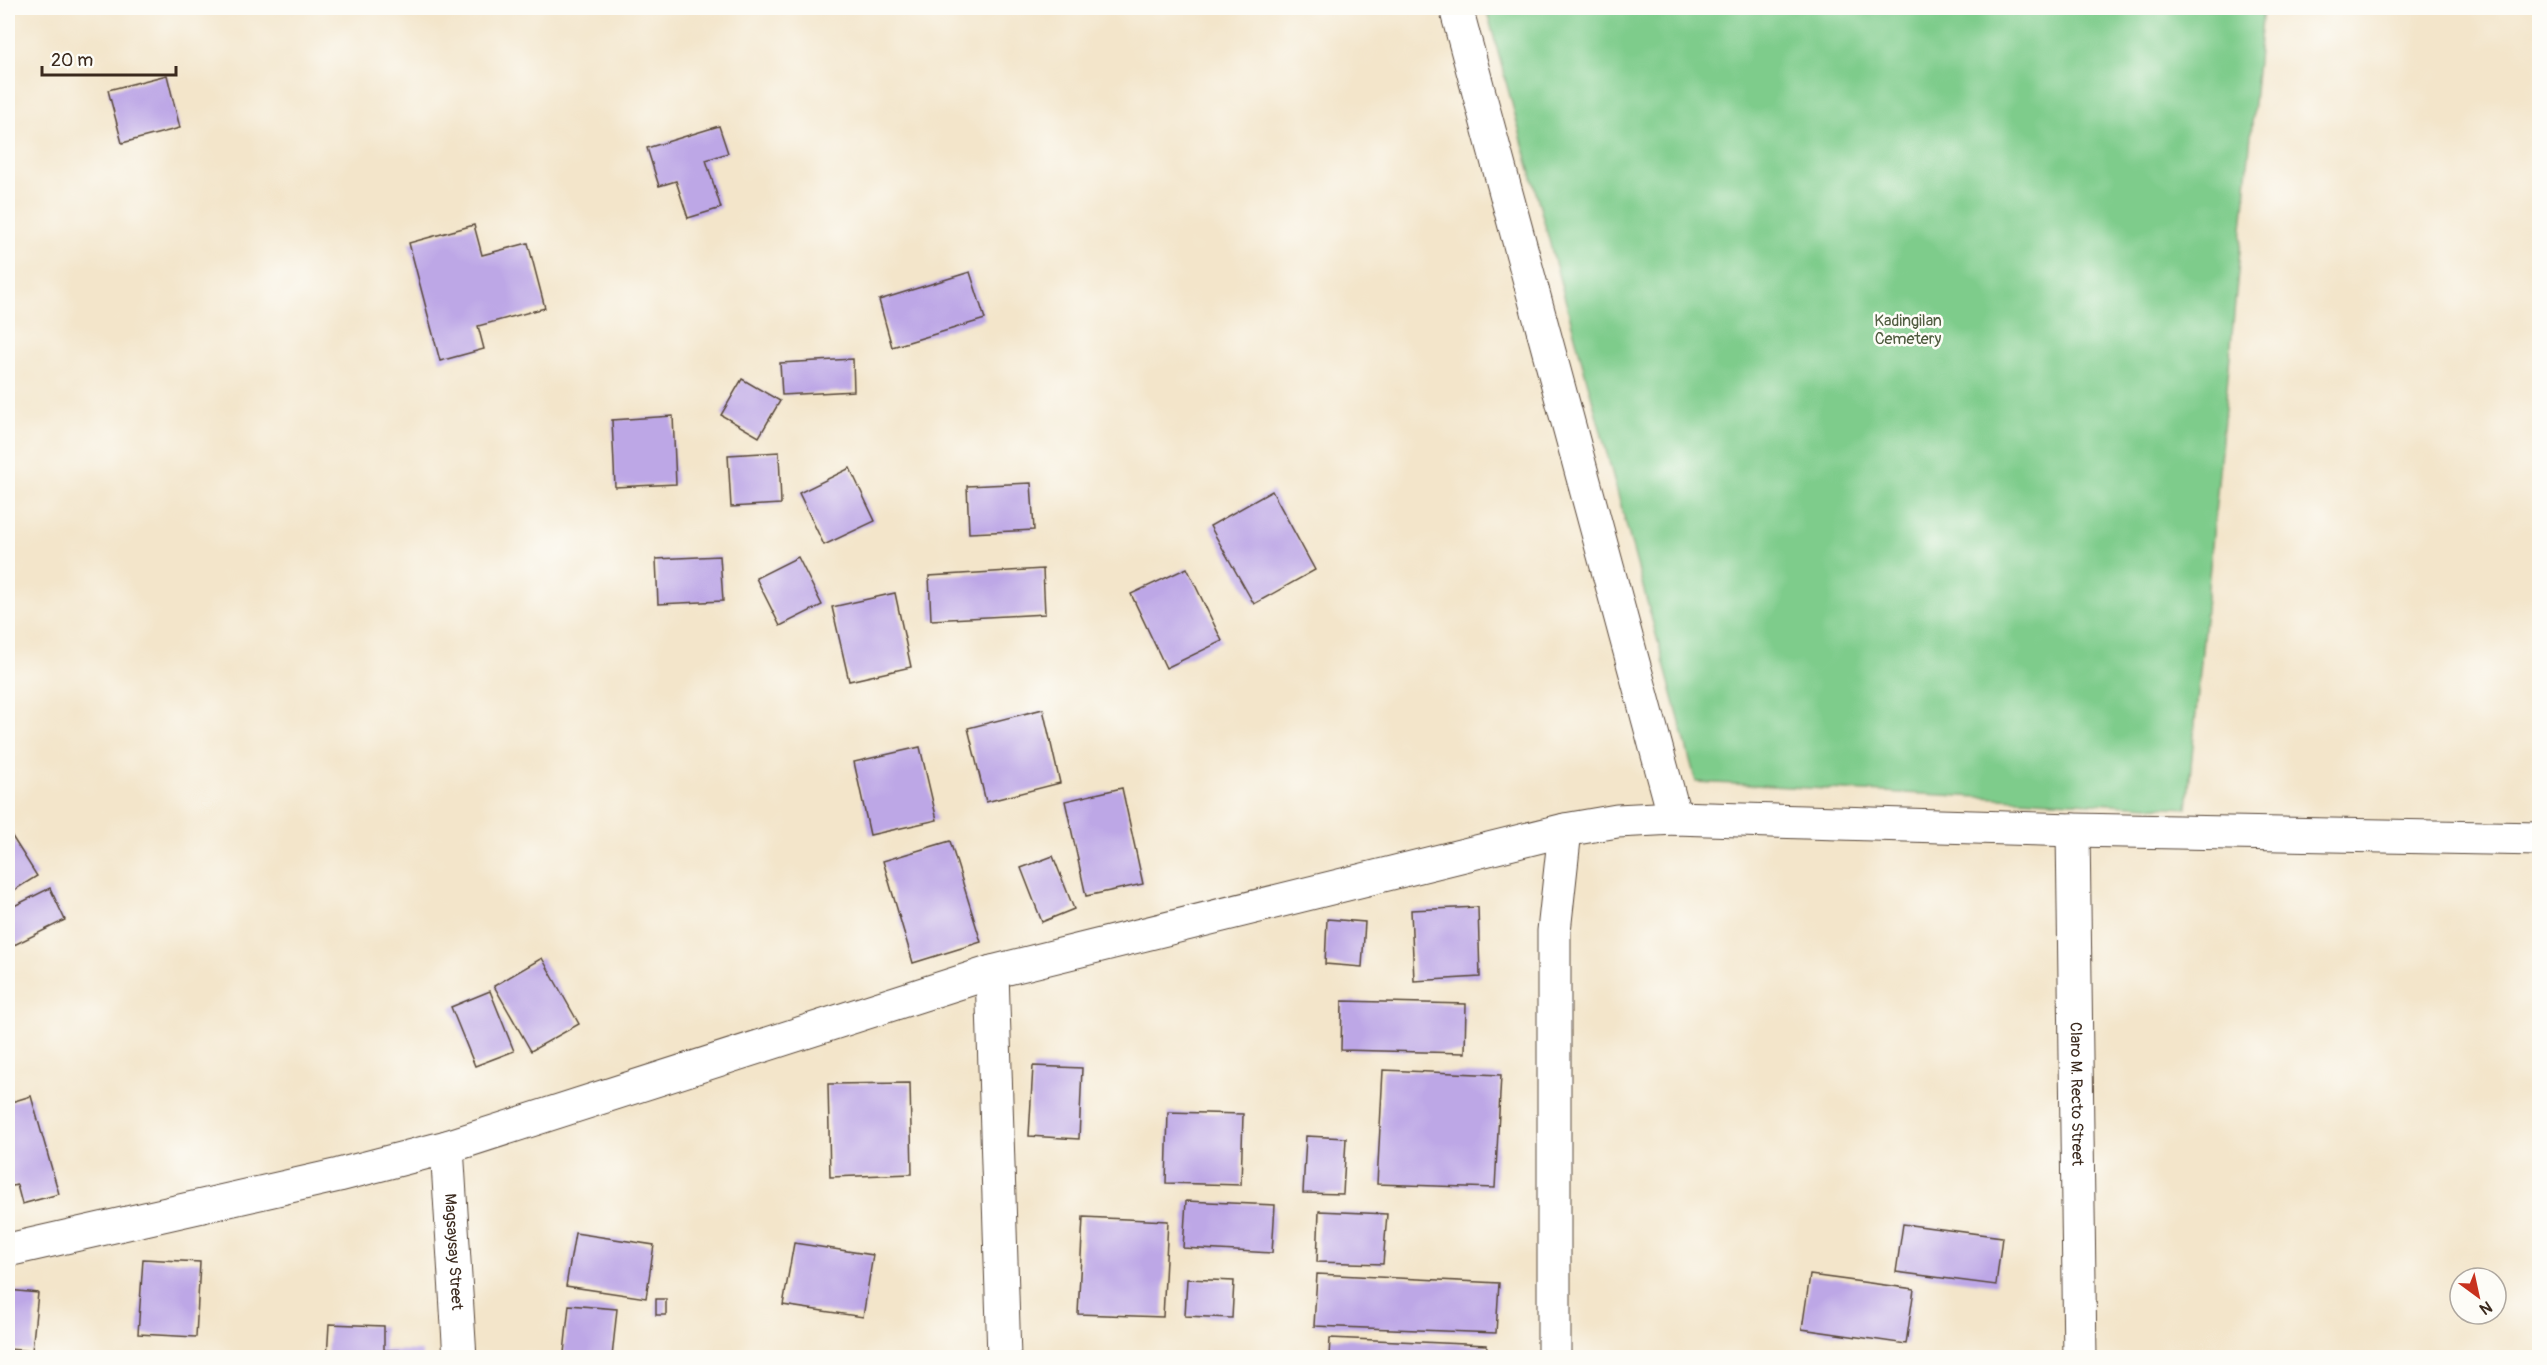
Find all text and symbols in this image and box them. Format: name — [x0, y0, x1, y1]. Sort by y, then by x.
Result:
scale bar — [42, 39, 176, 77]
text: 20 m — [51, 49, 93, 72]
park label: Kadingilan Cemetery — [1874, 311, 1942, 349]
street label: Claro M. Recto Street — [2066, 1022, 2087, 1167]
street label: Magsaysay Street — [440, 1193, 467, 1311]
north arrow — [2448, 1266, 2508, 1326]
text: N — [2475, 1296, 2496, 1319]

